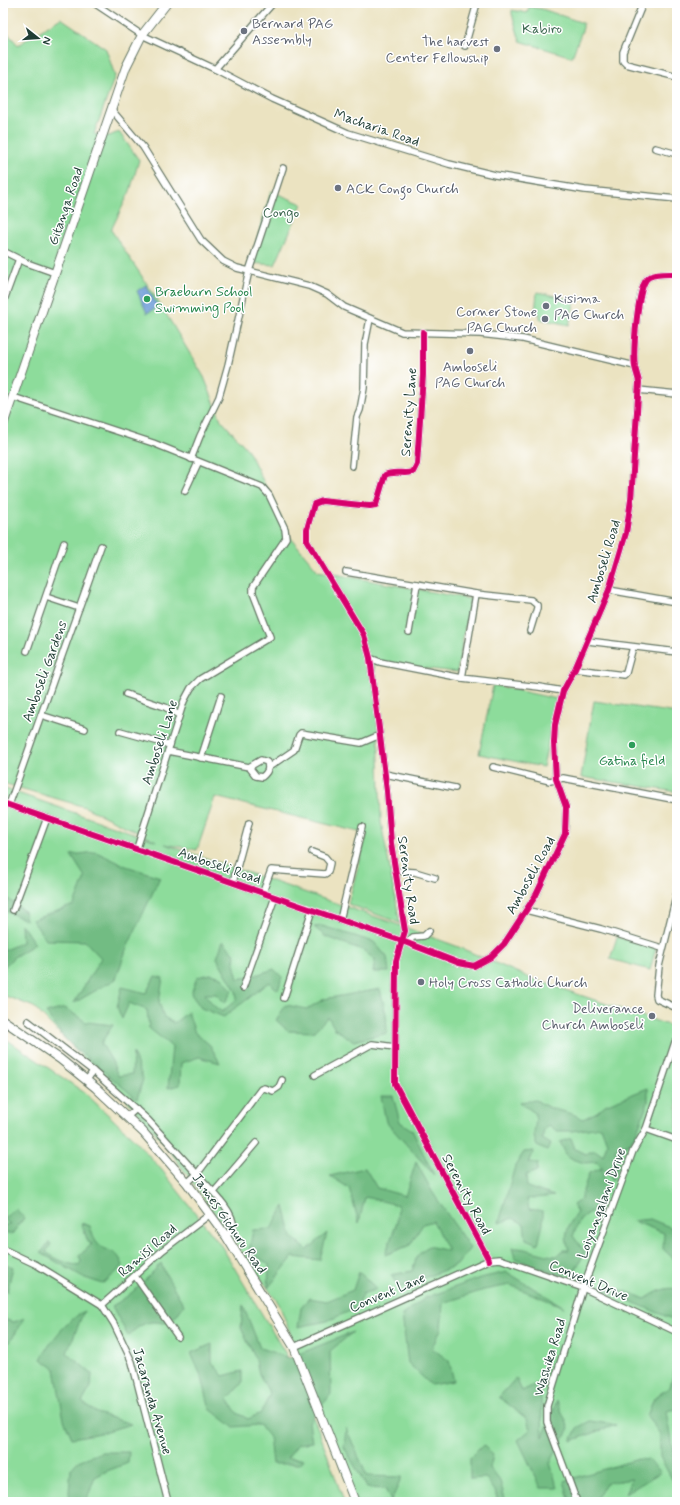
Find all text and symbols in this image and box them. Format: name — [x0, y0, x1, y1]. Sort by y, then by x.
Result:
place label: Bernard PAG Assembly — [252, 15, 333, 49]
north arrow — [18, 18, 58, 58]
park label: Kabiro — [522, 20, 562, 38]
marker: Bernard PAG Assembly — [239, 26, 249, 36]
place label: The harvest Center Fellowship — [385, 33, 489, 67]
text: N — [39, 35, 54, 46]
marker: The harvest Center Fellowship — [492, 44, 502, 54]
street label: Macharia Road — [331, 105, 422, 151]
street label: Gitanga Road — [44, 165, 88, 248]
place label: ACK Congo Church — [346, 180, 459, 200]
marker: ACK Congo Church — [333, 183, 343, 193]
park label: Congo — [263, 204, 299, 223]
place label: Braeburn School Swimming Pool — [155, 283, 252, 318]
place label: Kisima PAG Church — [554, 290, 625, 324]
marker: Braeburn School Swimming Pool — [142, 294, 152, 304]
marker: Kisima PAG Church — [541, 301, 551, 311]
place label: Corner Stone PAG Church — [456, 303, 537, 337]
marker: Corner Stone PAG Church — [540, 314, 550, 324]
marker: Amboseli PAG Church — [465, 346, 475, 356]
place label: Amboseli PAG Church — [435, 358, 505, 392]
street label: Serenity Lane — [397, 367, 421, 457]
street label: Amboseli Road — [583, 517, 625, 605]
street label: Amboseli Gardens — [18, 618, 72, 725]
street label: Amboseli Lane — [138, 698, 182, 787]
marker: Gatina field — [627, 740, 637, 750]
place label: Gatina field — [599, 752, 665, 770]
street label: Amboseli Road — [502, 833, 560, 918]
street label: Serenity Road — [393, 835, 423, 925]
street label: Amboseli Road — [176, 843, 263, 889]
place label: Holy Cross Catholic Church — [429, 974, 588, 992]
marker: Holy Cross Catholic Church — [416, 977, 426, 987]
place label: Deliverance Church Amboseli — [541, 1000, 644, 1034]
marker: Deliverance Church Amboseli — [647, 1011, 657, 1021]
street label: Loiyangalani Drive — [574, 1146, 630, 1261]
street label: Serenity Road — [437, 1151, 495, 1238]
street label: James Gichuru Road — [188, 1170, 271, 1278]
street label: Ramisi Road — [114, 1220, 181, 1281]
street label: Convent Drive — [546, 1256, 631, 1306]
street label: Convent Lane — [347, 1269, 428, 1317]
street label: Washika Road — [530, 1316, 570, 1398]
street label: Jacaranda Avenue — [128, 1346, 176, 1457]

